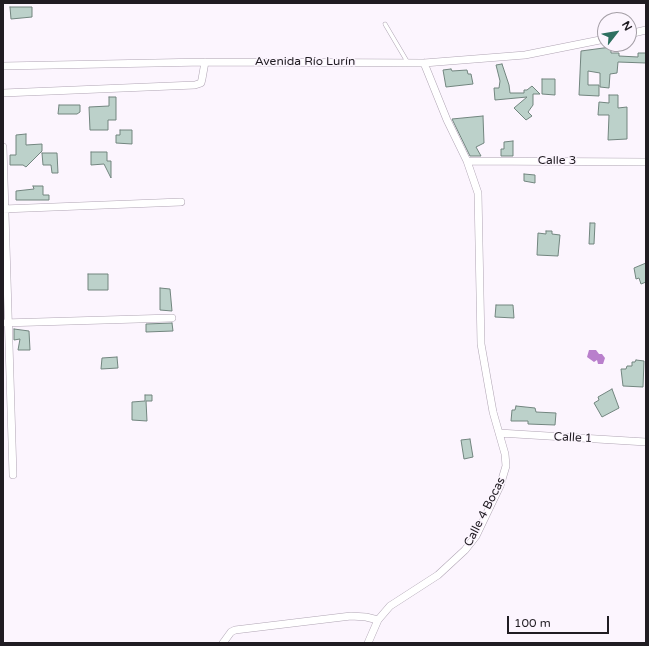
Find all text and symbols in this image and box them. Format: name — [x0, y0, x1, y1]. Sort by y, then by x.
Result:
north arrow — [597, 12, 637, 52]
text: N — [619, 19, 635, 33]
street label: Avenida Río Lurín — [255, 55, 355, 69]
street label: Calle 3 — [538, 154, 576, 168]
street label: Calle 1 — [553, 430, 593, 446]
street label: Calle 4 Bocas — [461, 475, 509, 549]
scale bar — [509, 608, 611, 634]
text: 100 m — [514, 616, 551, 630]

